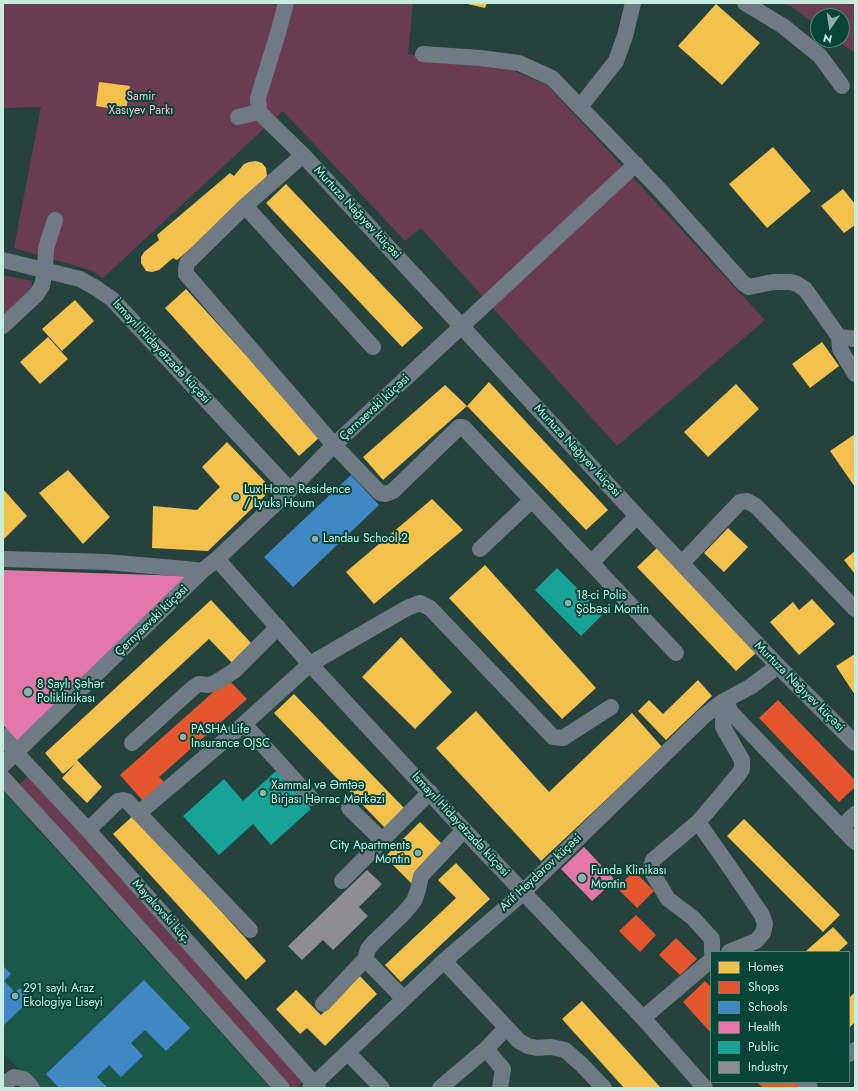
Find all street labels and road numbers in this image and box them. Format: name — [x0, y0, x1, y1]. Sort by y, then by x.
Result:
street label: Murtuza Nağıyev küçəsi — [310, 164, 404, 262]
street label: İsmayıl Hidayətzadə küçəsi — [109, 297, 213, 407]
street label: Çernaevski küçəsi — [337, 372, 413, 444]
street label: Murtuza Nağıyev küçəsi — [530, 402, 624, 500]
street label: Çernyaevski küçəsi — [113, 583, 191, 659]
street label: Murtuza Nağıyev küçəsi — [751, 639, 847, 735]
street label: İsmayıl Hidayətzadə küçəsi — [408, 770, 512, 880]
street label: Arif Heydərov küçəsi — [497, 831, 585, 915]
street label: Mayakovski küç. — [129, 877, 193, 947]

